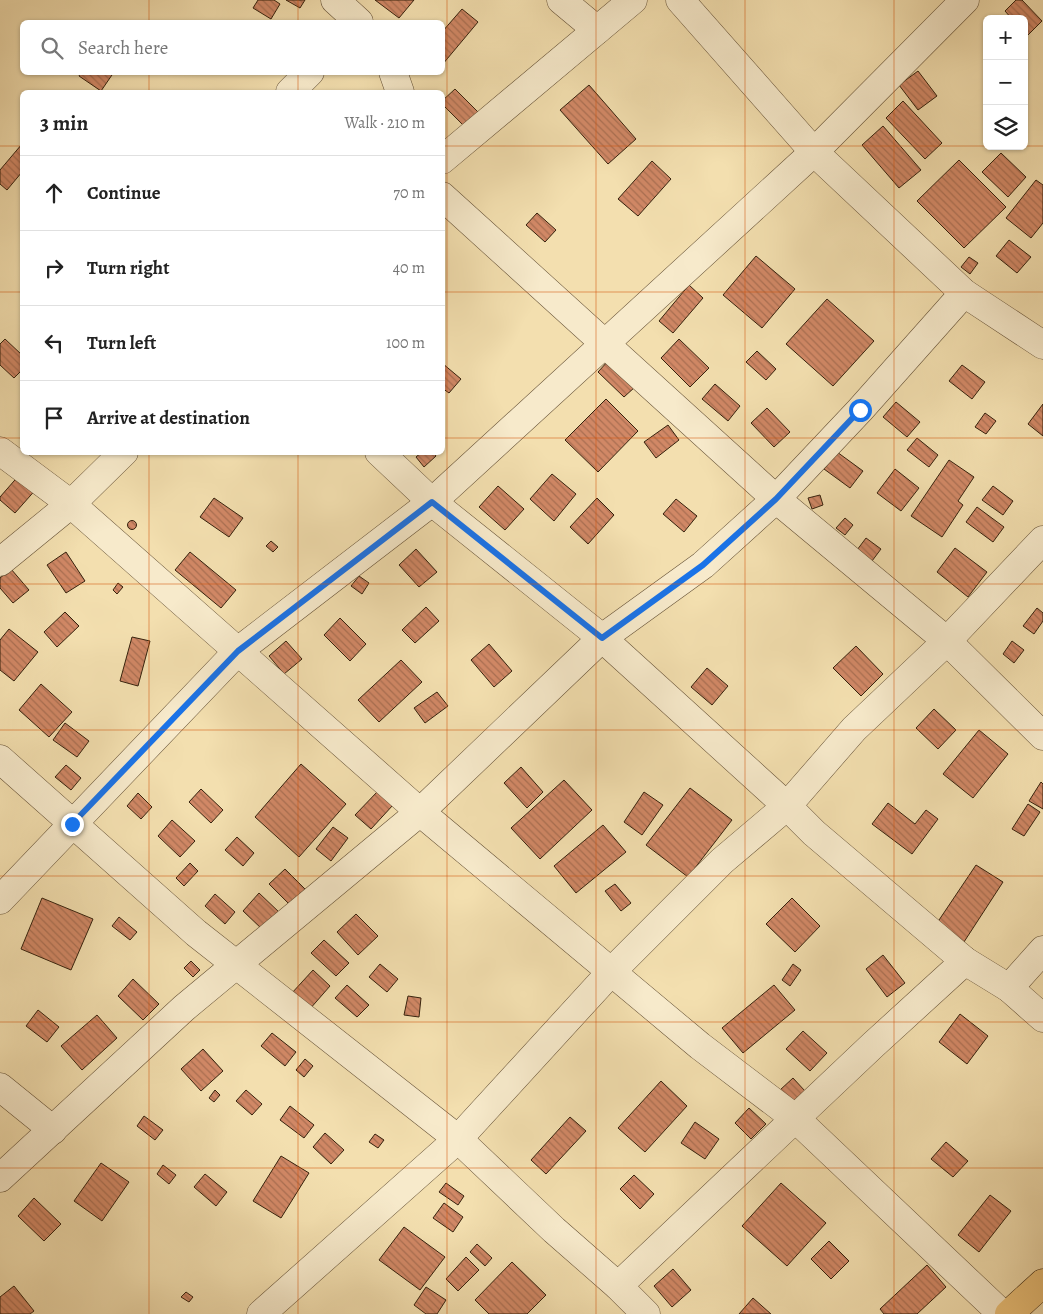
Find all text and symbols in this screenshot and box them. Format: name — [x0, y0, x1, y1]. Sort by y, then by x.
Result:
map controls — [983, 15, 1028, 150]
button: + — [983, 15, 1028, 60]
search box — [20, 20, 445, 75]
icon: search — [38, 34, 66, 62]
text: Search here — [78, 35, 168, 61]
button: − — [983, 60, 1028, 105]
button: layers — [983, 105, 1028, 150]
text: 3 min — [40, 109, 88, 137]
text: Walk · 210 m — [344, 112, 425, 134]
icon: ahead — [40, 179, 68, 207]
text: Continue — [87, 180, 161, 206]
text: 70 m — [393, 182, 425, 204]
icon: right — [40, 254, 68, 282]
text: Turn right — [87, 255, 169, 281]
text: 40 m — [393, 257, 425, 279]
icon: left — [40, 329, 68, 357]
text: Turn left — [87, 330, 156, 356]
text: 100 m — [386, 332, 425, 354]
route start — [849, 399, 872, 422]
icon: arrive — [40, 404, 68, 432]
text: Arrive at destination — [87, 405, 250, 431]
route end — [61, 813, 84, 836]

